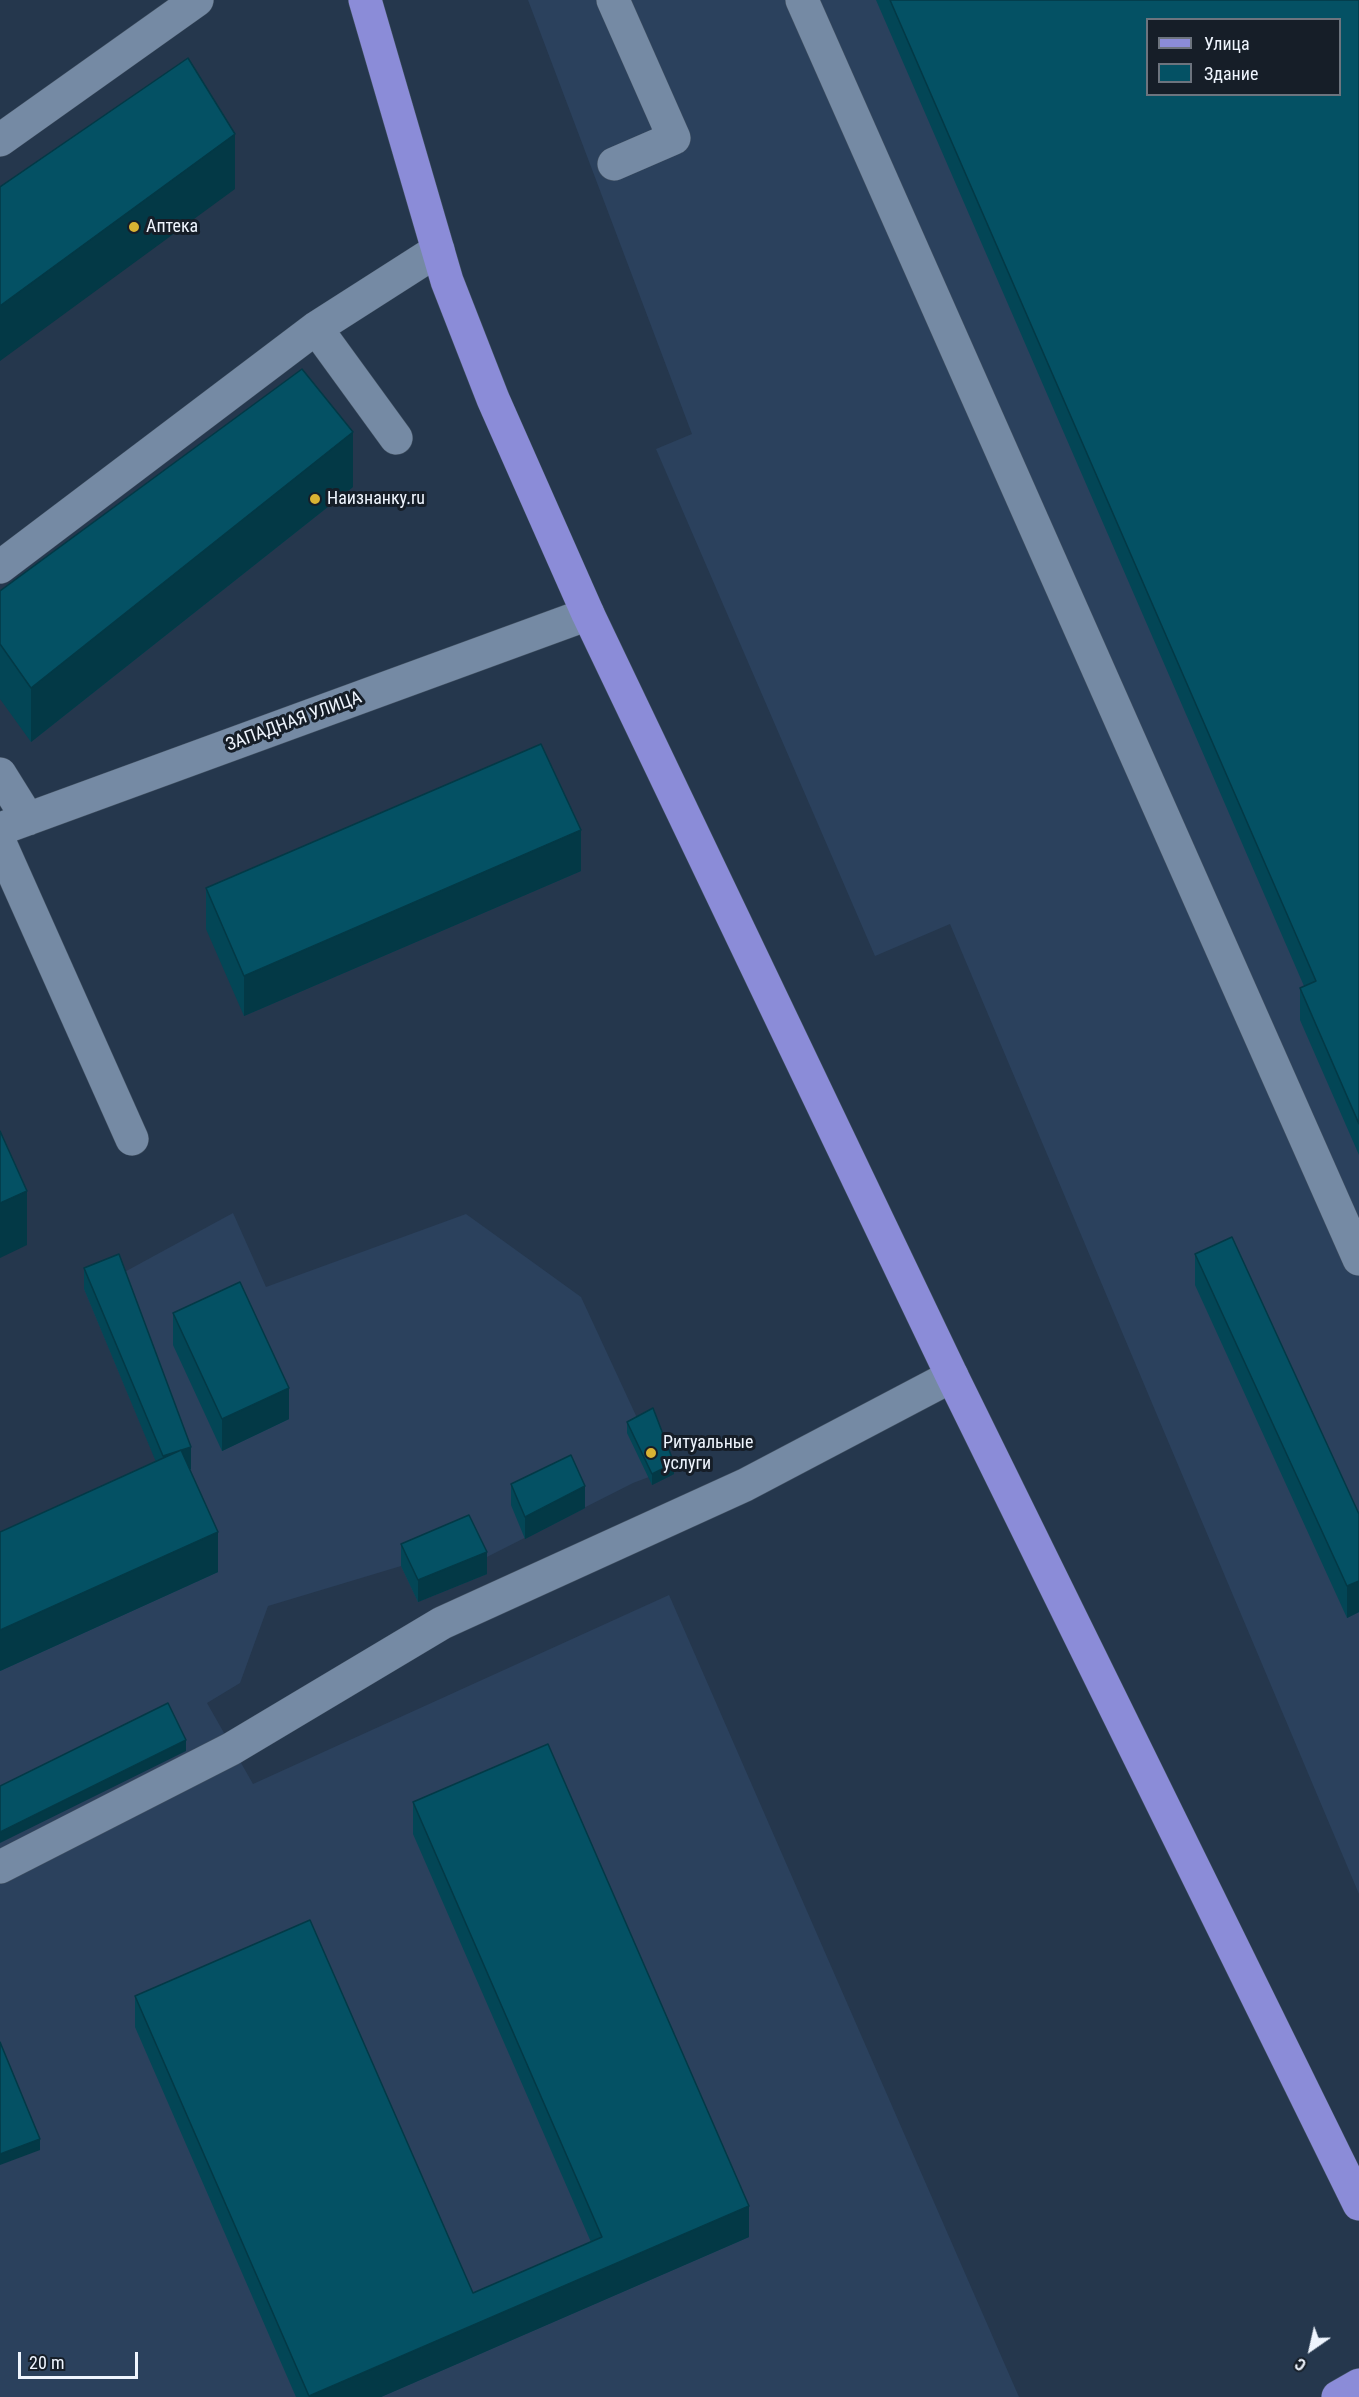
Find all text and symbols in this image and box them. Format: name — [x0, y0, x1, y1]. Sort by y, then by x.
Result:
legend — [1146, 18, 1341, 96]
text: Улица — [1204, 33, 1250, 54]
text: Здание — [1204, 63, 1258, 84]
place label: Аптека — [146, 216, 198, 238]
marker: Аптека — [127, 220, 141, 234]
place label: Наизнанку.ru — [327, 488, 425, 510]
marker: Наизнанку.ru — [308, 492, 322, 506]
street label: ЗАПАДНАЯ УЛИЦА — [223, 687, 365, 757]
place label: Ритуальные услуги — [663, 1432, 754, 1474]
marker: Ритуальные услуги — [644, 1446, 658, 1460]
north arrow — [1281, 2319, 1341, 2379]
scale bar — [21, 2340, 141, 2378]
text: 20 m — [29, 2352, 64, 2373]
text: С — [1292, 2354, 1310, 2375]

